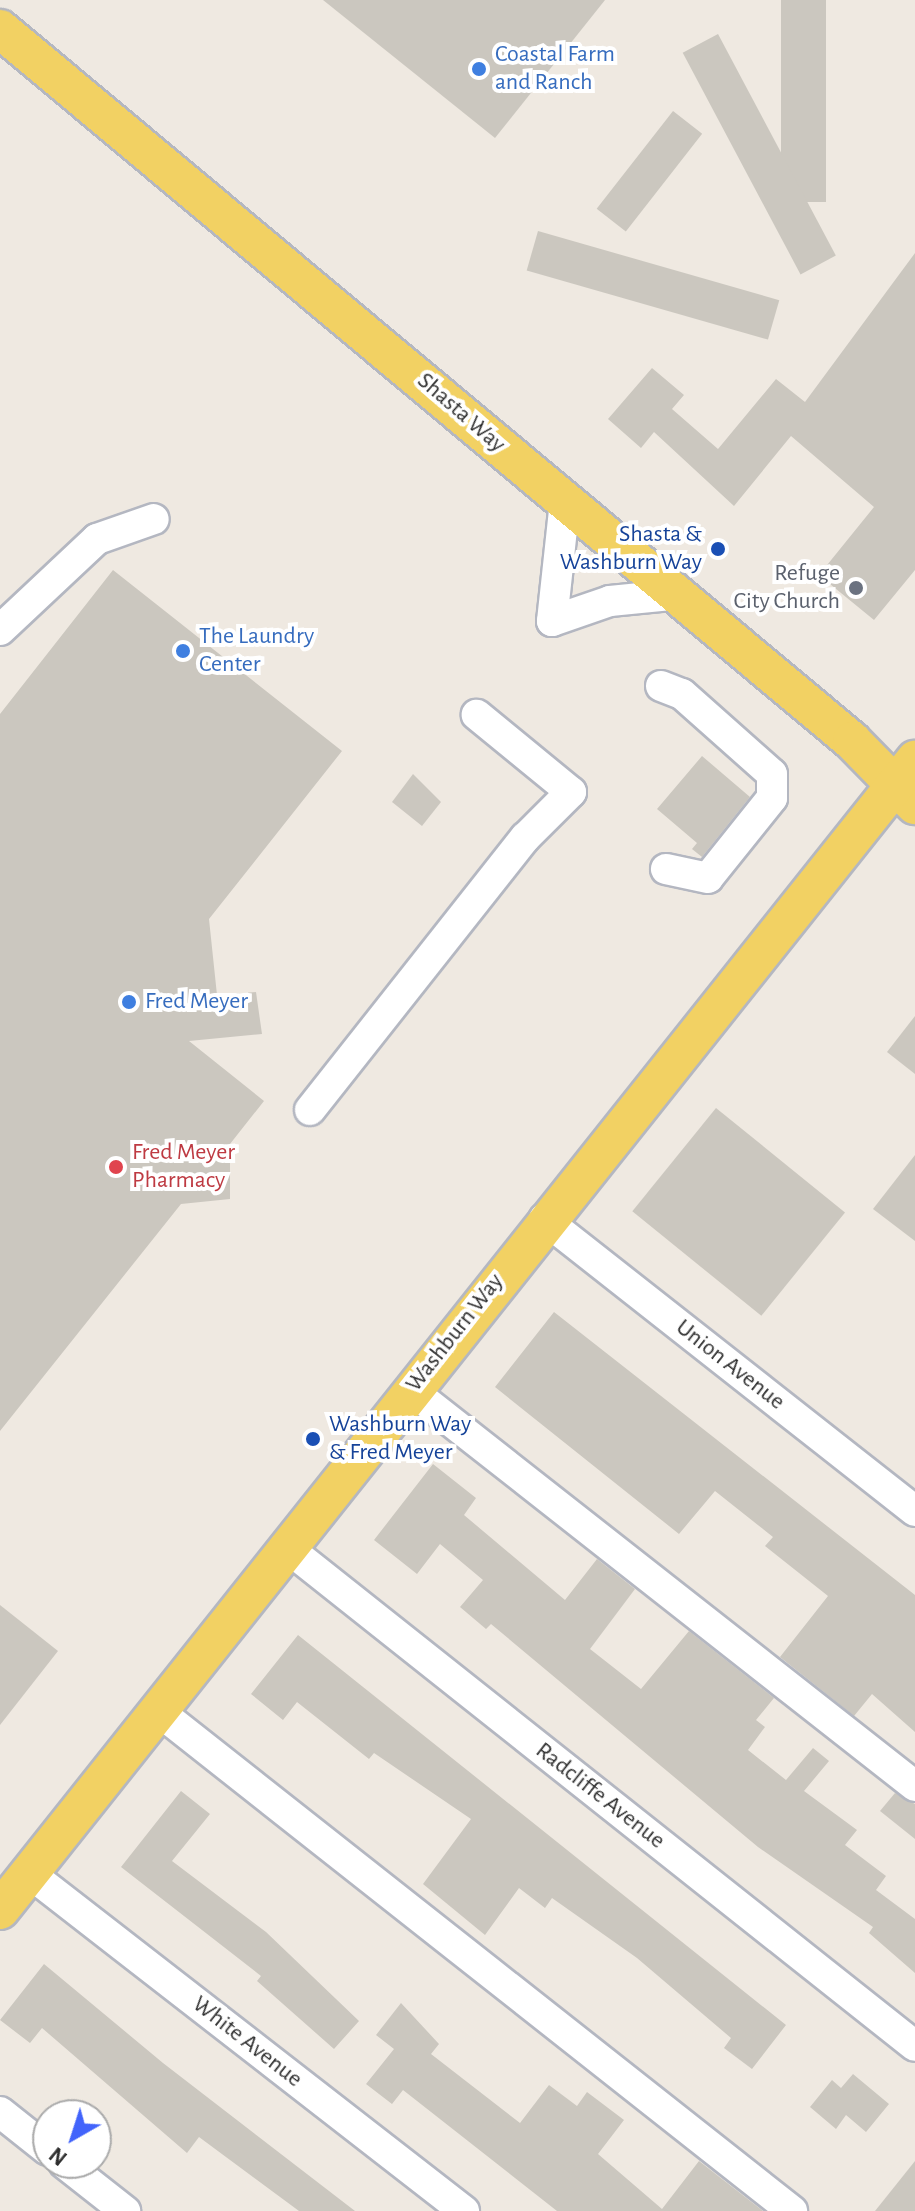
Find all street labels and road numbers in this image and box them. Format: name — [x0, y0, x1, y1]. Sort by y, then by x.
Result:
street label: Shasta Way — [411, 367, 511, 459]
street label: Washburn Way — [400, 1268, 510, 1398]
street label: Union Avenue — [670, 1313, 790, 1417]
street label: Radcliffe Avenue — [530, 1737, 670, 1855]
street label: White Avenue — [186, 1990, 308, 2094]

